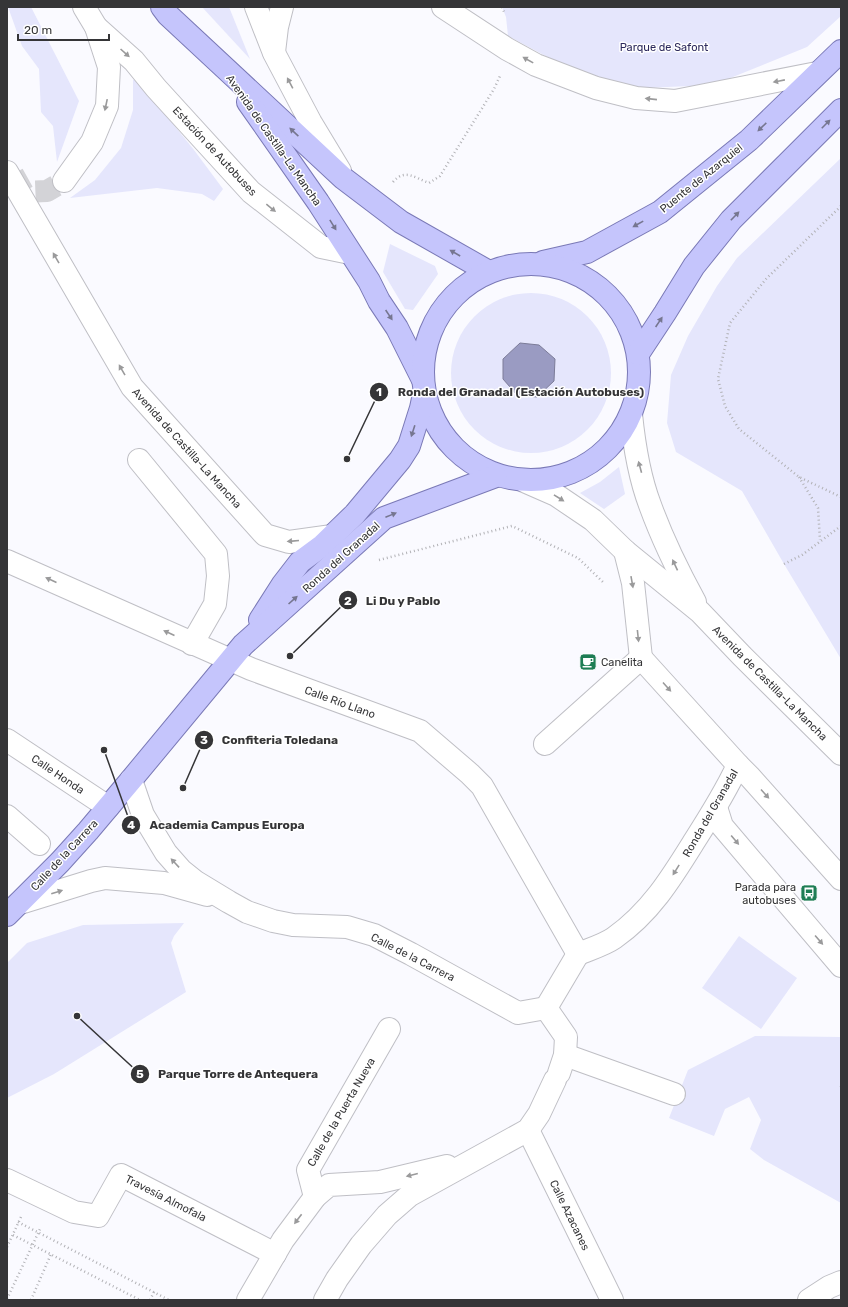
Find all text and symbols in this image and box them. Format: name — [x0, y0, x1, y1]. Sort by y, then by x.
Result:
scale bar — [18, 16, 109, 42]
text: 20 m — [24, 23, 52, 37]
park label: Parque de Safont — [620, 41, 709, 54]
one-way arrow — [119, 48, 130, 57]
one-way arrow — [522, 57, 533, 64]
street label: Avenida de Castilla-La Mancha — [223, 72, 324, 208]
one-way arrow — [286, 77, 293, 89]
one-way arrow — [773, 78, 785, 84]
one-way arrow — [645, 96, 657, 102]
one-way arrow — [103, 99, 109, 112]
street label: Estación de Autobuses — [170, 104, 260, 199]
one-way arrow — [822, 119, 831, 129]
one-way arrow — [757, 122, 767, 132]
one-way arrow — [290, 128, 299, 137]
street label: Puente de Azarquiel — [657, 141, 745, 216]
one-way arrow — [266, 204, 277, 212]
one-way arrow — [730, 211, 739, 221]
one-way arrow — [329, 220, 337, 231]
one-way arrow — [632, 220, 644, 227]
one-way arrow — [450, 249, 461, 256]
one-way arrow — [52, 253, 60, 263]
one-way arrow — [385, 309, 392, 321]
one-way arrow — [656, 316, 663, 328]
one-way arrow — [118, 364, 125, 376]
callout: Ronda del Granadal (Estación Autobuses) — [369, 380, 652, 404]
text: 1 — [376, 385, 382, 399]
text: Ronda del Granadal (Estación Autobuses) — [398, 385, 645, 399]
street label: Avenida de Castilla-La Mancha — [129, 386, 244, 511]
one-way arrow — [410, 426, 416, 438]
one-way arrow — [636, 461, 642, 473]
one-way arrow — [554, 494, 564, 502]
one-way arrow — [386, 512, 398, 518]
street label: Ronda del Granadal — [300, 519, 383, 595]
one-way arrow — [287, 537, 300, 544]
one-way arrow — [672, 560, 678, 571]
one-way arrow — [630, 576, 636, 588]
one-way arrow — [45, 577, 56, 583]
callout: Li Du y Pablo — [338, 588, 449, 612]
text: 2 — [344, 594, 352, 608]
text: Li Du y Pablo — [366, 594, 440, 608]
one-way arrow — [288, 595, 298, 605]
street label: Avenida de Castilla-La Mancha — [710, 623, 830, 743]
one-way arrow — [163, 630, 175, 636]
one-way arrow — [635, 630, 642, 642]
cafe icon: Canelita — [578, 652, 598, 672]
place label: Canelita — [601, 656, 643, 669]
one-way arrow — [662, 682, 672, 692]
street label: Calle Río Llano — [303, 684, 377, 721]
callout: Confiteria Toledana — [194, 728, 346, 752]
text: 3 — [200, 733, 208, 747]
text: Confiteria Toledana — [222, 733, 338, 747]
street label: Calle Honda — [29, 752, 87, 797]
street label: Ronda del Granadal — [680, 767, 741, 859]
one-way arrow — [761, 788, 770, 799]
callout: Academia Campus Europa — [121, 813, 312, 837]
street label: Calle de la Carrera — [28, 817, 101, 894]
text: 4 — [127, 818, 135, 832]
text: Academia Campus Europa — [149, 818, 305, 832]
one-way arrow — [730, 835, 739, 846]
one-way arrow — [170, 858, 179, 868]
one-way arrow — [672, 865, 680, 876]
place label: Parada para autobuses — [735, 881, 796, 907]
bus stop icon: Parada para autobuses — [799, 883, 819, 903]
one-way arrow — [51, 889, 63, 895]
street label: Calle de la Carrera — [369, 931, 457, 984]
one-way arrow — [814, 935, 823, 945]
street label: Calle de la Puerta Nueva — [305, 1055, 378, 1169]
callout: Parque Torre de Antequera — [130, 1062, 326, 1086]
text: 5 — [136, 1067, 144, 1081]
text: Parque Torre de Antequera — [158, 1067, 318, 1081]
street label: Travesía Almofala — [123, 1172, 209, 1225]
one-way arrow — [406, 1172, 418, 1178]
street label: Calle Azacanes — [547, 1178, 592, 1253]
one-way arrow — [294, 1214, 303, 1225]

